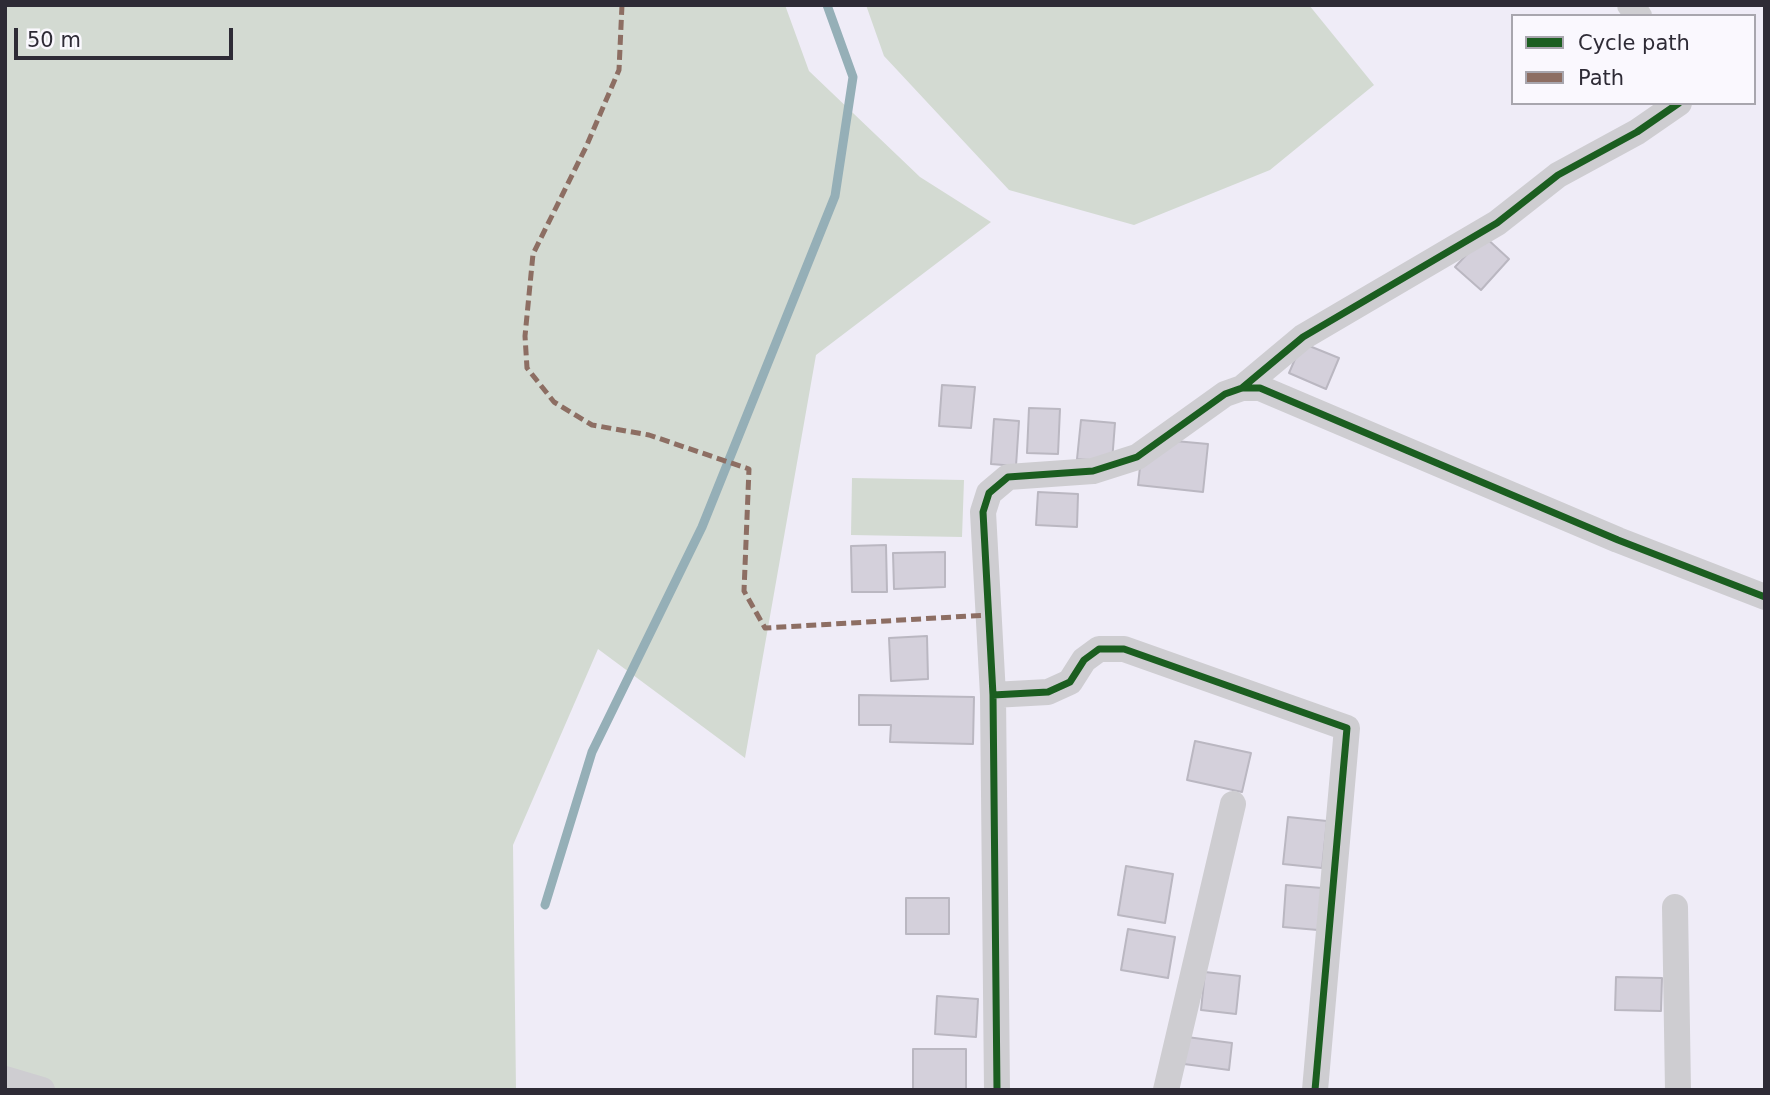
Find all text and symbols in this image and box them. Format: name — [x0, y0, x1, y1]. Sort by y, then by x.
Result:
scale bar — [18, 14, 236, 58]
legend — [1511, 14, 1756, 105]
text: 50 m — [27, 28, 81, 52]
text: Cycle path — [1578, 31, 1690, 55]
text: Path — [1578, 66, 1624, 90]

